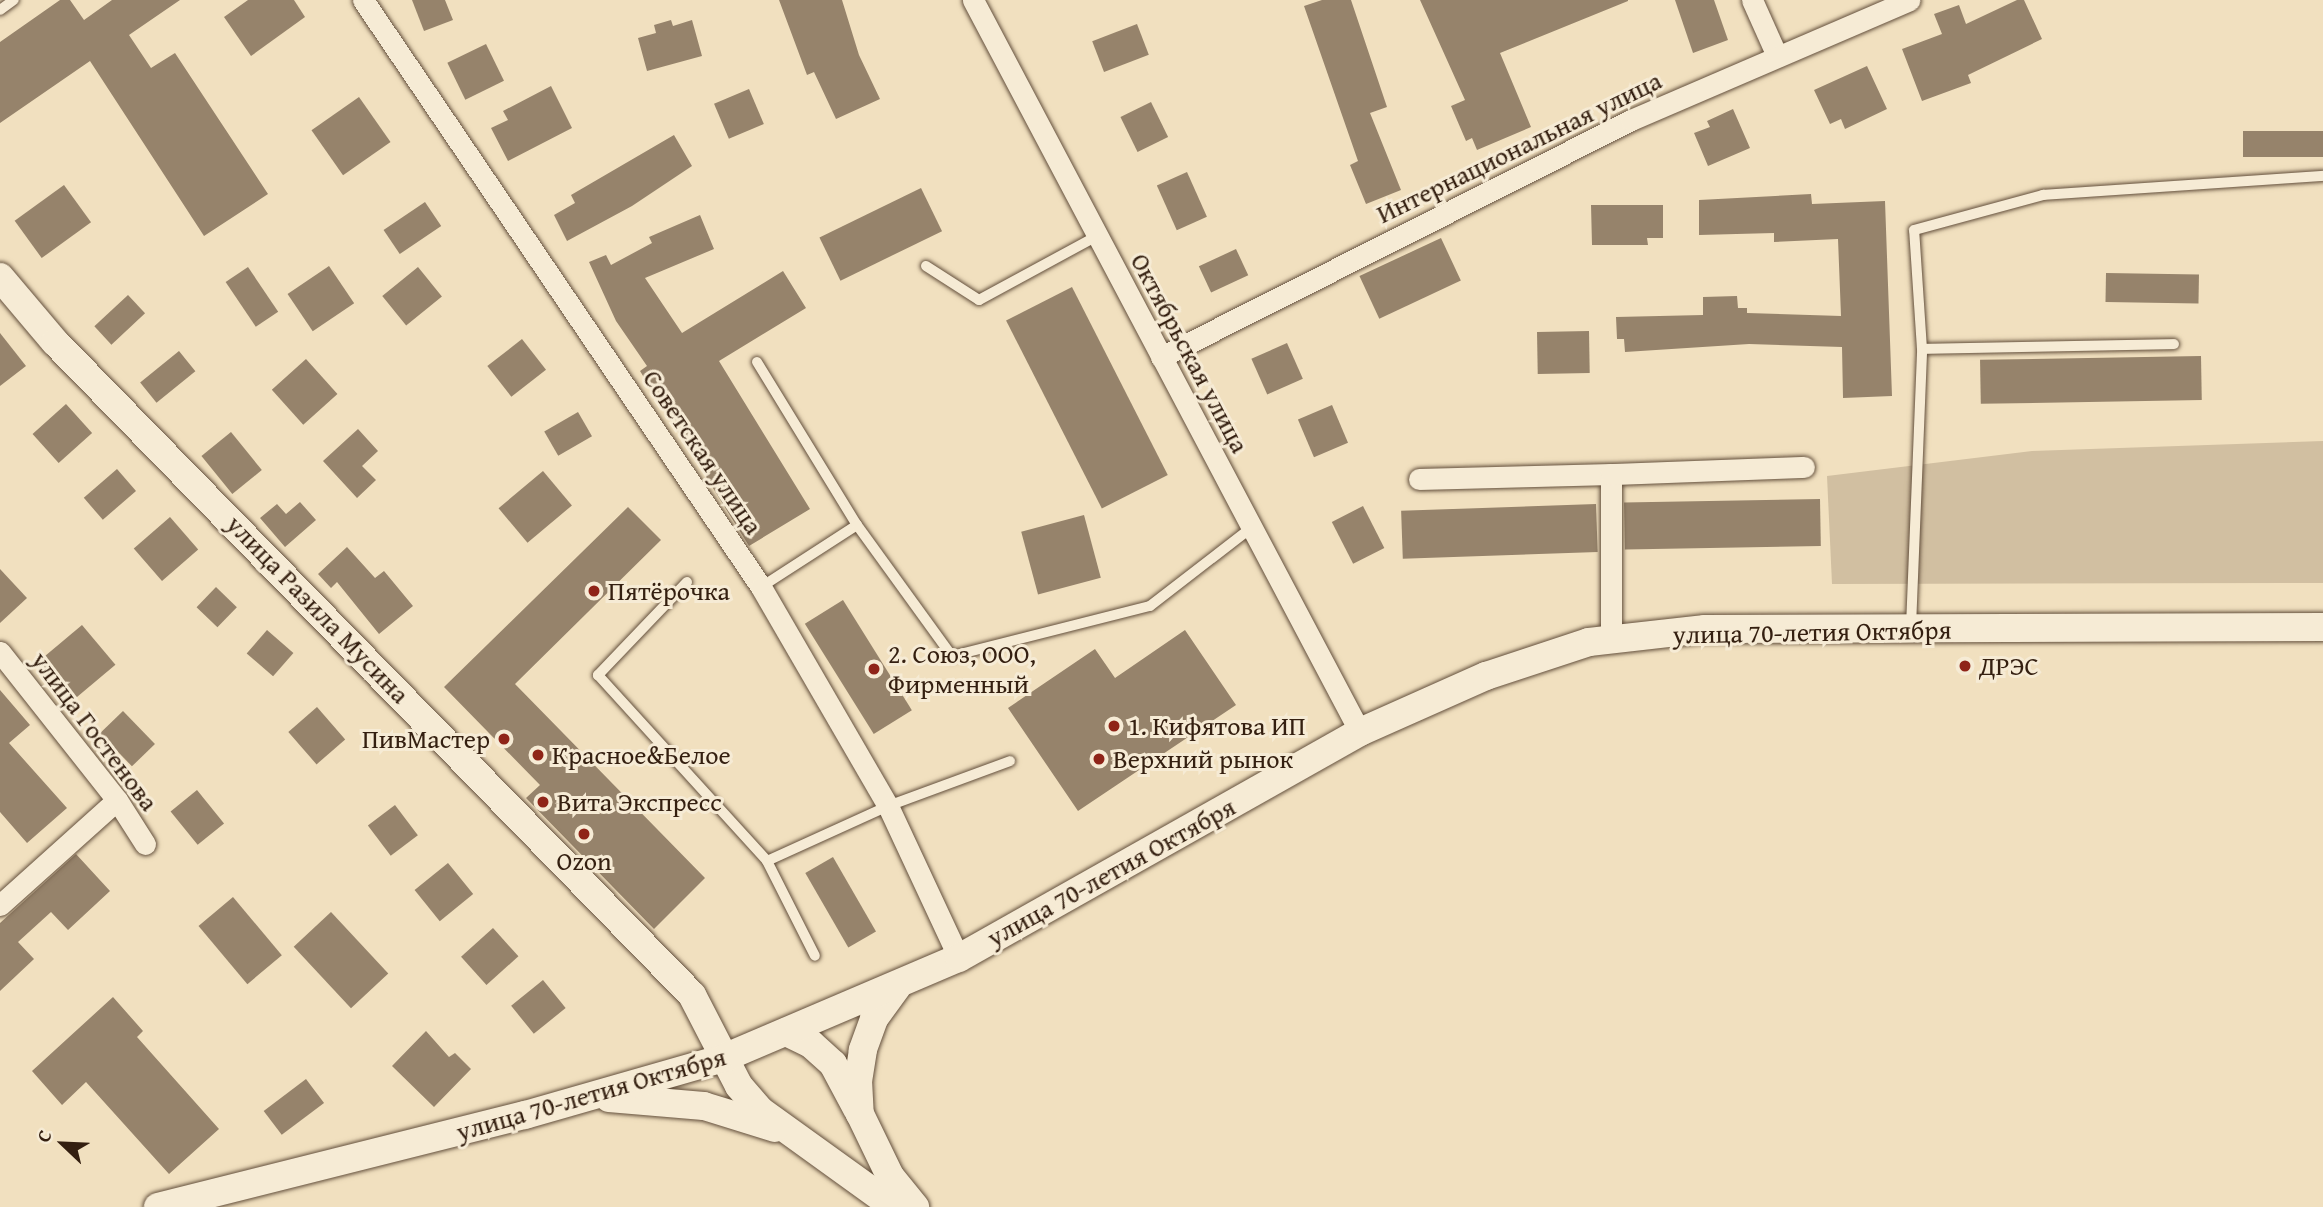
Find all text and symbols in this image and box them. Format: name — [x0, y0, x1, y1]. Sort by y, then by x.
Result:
street label: Интернациональная улица — [1372, 64, 1666, 230]
street label: Октябрьская улица — [1124, 248, 1256, 458]
street label: Советская улица — [637, 364, 769, 540]
street label: улица Разила Мусина — [220, 508, 416, 710]
place label: Пятёрочка — [608, 575, 730, 607]
marker: Пятёрочка — [586, 583, 602, 599]
street label: улица 70-летия Октября — [1672, 614, 1952, 650]
place label: 2. Союз, ООО, Фирменный — [888, 638, 1036, 700]
street label: улица Гостенова — [25, 645, 165, 817]
place label: ДРЭС — [1979, 650, 2039, 682]
marker: ДРЭС — [1957, 658, 1973, 674]
marker: 2. Союз, ООО, Фирменный — [866, 661, 882, 677]
place label: 1. Кифятова ИП — [1128, 710, 1305, 742]
marker: 1. Кифятова ИП — [1106, 718, 1122, 734]
place label: ПивМастер — [362, 723, 490, 755]
marker: ПивМастер — [496, 731, 512, 747]
place label: Красное&Белое — [552, 739, 731, 771]
place label: Верхний рынок — [1113, 743, 1293, 775]
marker: Красное&Белое — [530, 747, 546, 763]
marker: Верхний рынок — [1091, 751, 1107, 767]
place label: Вита Экспресс — [557, 786, 722, 818]
street label: улица 70-летия Октября — [981, 791, 1241, 953]
marker: Вита Экспресс — [535, 794, 551, 810]
marker: Ozon — [576, 826, 592, 842]
place label: Ozon — [556, 845, 612, 877]
street label: улица 70-летия Октября — [453, 1041, 729, 1147]
north arrow — [28, 1109, 98, 1179]
text: С — [29, 1125, 59, 1146]

